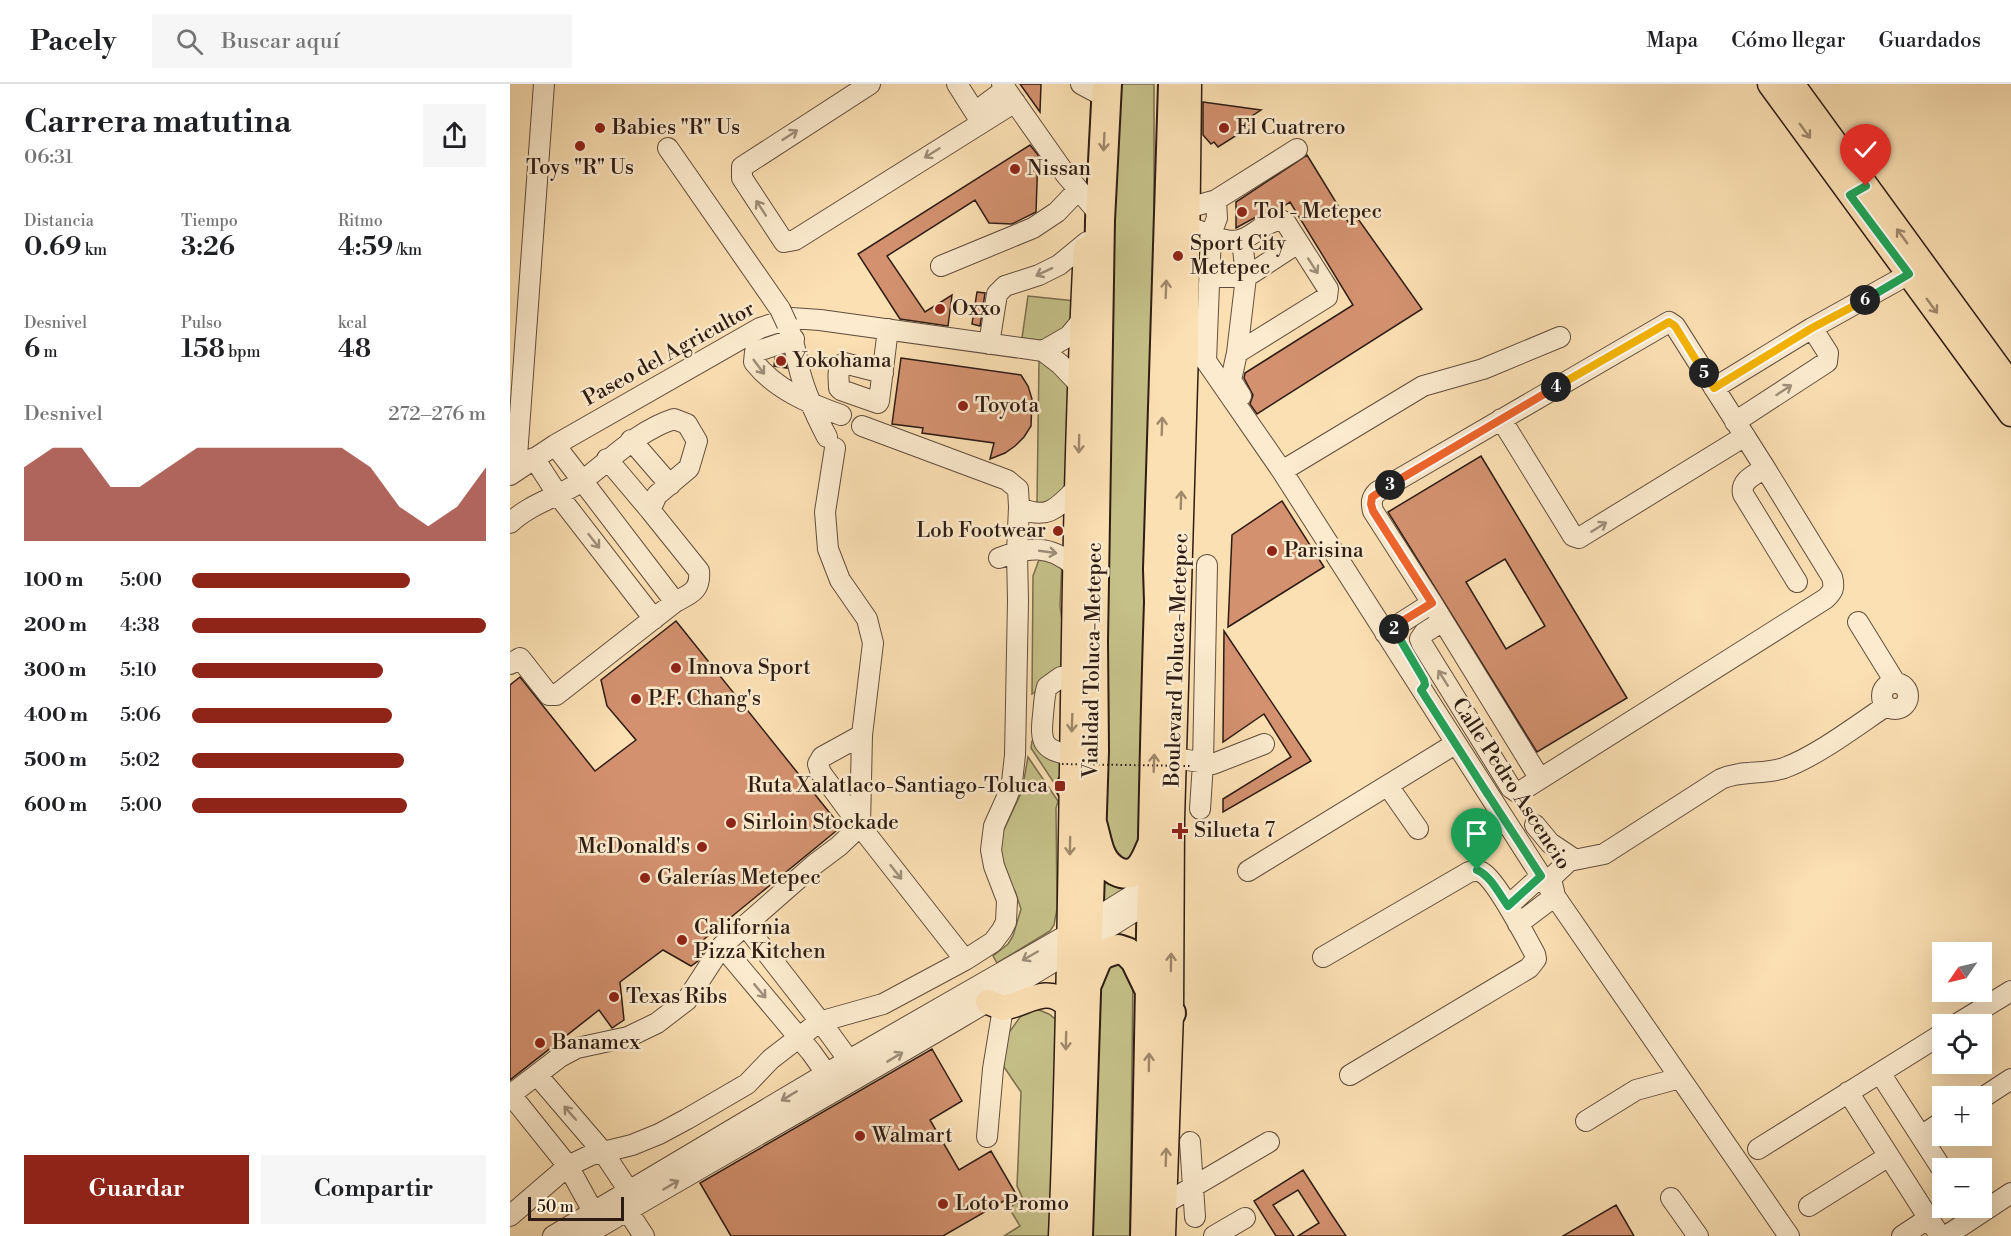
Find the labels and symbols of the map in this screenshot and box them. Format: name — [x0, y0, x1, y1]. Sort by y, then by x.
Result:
place label: Babies "R" Us — [611, 115, 740, 141]
place label: El Cuatrero — [1236, 115, 1346, 141]
marker: Babies "R" Us — [593, 121, 607, 135]
marker: El Cuatrero — [1217, 121, 1231, 135]
one-way arrow — [1798, 123, 1811, 139]
pin — [1840, 124, 1891, 186]
one-way arrow — [781, 129, 798, 141]
one-way arrow — [1099, 132, 1110, 152]
marker: Toys "R" Us — [573, 139, 587, 153]
one-way arrow — [924, 148, 941, 160]
place label: Toys "R" Us — [526, 155, 634, 181]
place label: Nissan — [1027, 156, 1092, 182]
marker: Nissan — [1008, 162, 1022, 176]
one-way arrow — [754, 199, 767, 216]
place label: Tol - Metepec — [1254, 199, 1382, 225]
marker: Tol - Metepec — [1235, 205, 1249, 219]
one-way arrow — [1896, 229, 1909, 245]
place label: Sport City Metepec — [1190, 231, 1287, 281]
marker: Sport City Metepec — [1171, 249, 1185, 263]
one-way arrow — [1307, 257, 1319, 274]
one-way arrow — [1035, 267, 1053, 279]
one-way arrow — [1161, 280, 1172, 300]
pin: 6 — [1850, 285, 1880, 315]
street label: Paseo del Agricultor — [578, 296, 760, 412]
place label: Oxxo — [952, 296, 1001, 322]
one-way arrow — [1926, 297, 1938, 313]
marker: Oxxo — [933, 302, 947, 316]
place label: Yokohama — [792, 348, 892, 374]
marker: Yokohama — [774, 354, 788, 368]
pin: 5 — [1689, 358, 1719, 388]
one-way arrow — [753, 359, 766, 375]
pin: 4 — [1541, 372, 1571, 402]
one-way arrow — [1776, 383, 1793, 396]
place label: Toyota — [975, 393, 1039, 419]
marker: Toyota — [956, 399, 970, 413]
one-way arrow — [1156, 417, 1168, 437]
one-way arrow — [1074, 434, 1085, 454]
pin: 3 — [1375, 470, 1405, 500]
one-way arrow — [1175, 491, 1187, 511]
place label: Lob Footwear — [916, 518, 1046, 544]
one-way arrow — [1590, 520, 1607, 532]
marker: Lob Footwear — [1051, 524, 1065, 538]
one-way arrow — [587, 533, 600, 549]
street label: Boulevard Toluca-Metepec — [1160, 533, 1194, 788]
place label: Parisina — [1284, 538, 1364, 564]
street label: Vialidad Toluca-Metepec — [1078, 542, 1108, 779]
marker: Parisina — [1265, 544, 1279, 558]
one-way arrow — [1038, 547, 1057, 558]
pin: 2 — [1379, 614, 1409, 644]
place label: Innova Sport — [688, 655, 811, 681]
marker: Innova Sport — [669, 661, 683, 675]
one-way arrow — [1436, 670, 1448, 687]
place label: P.F. Chang's — [648, 686, 761, 712]
marker: P.F. Chang's — [629, 692, 643, 706]
street label: Calle Pedro Ascencio — [1446, 693, 1576, 875]
one-way arrow — [1066, 712, 1078, 732]
one-way arrow — [1148, 754, 1160, 774]
place label: Ruta Xalatlaco-Santiago-Toluca — [747, 773, 1048, 799]
marker: Ruta Xalatlaco-Santiago-Toluca — [1053, 779, 1067, 793]
pin — [1451, 808, 1502, 870]
place label: Sirloin Stockade — [743, 810, 899, 836]
marker: Sirloin Stockade — [724, 816, 738, 830]
place label: Silueta 7 — [1194, 818, 1275, 844]
marker: Silueta 7 — [1171, 822, 1189, 840]
place label: McDonald's — [578, 834, 690, 860]
one-way arrow — [1064, 835, 1076, 855]
marker: McDonald's — [695, 840, 709, 854]
one-way arrow — [890, 864, 903, 880]
place label: Galerías Metepec — [657, 865, 821, 891]
marker: Galerías Metepec — [638, 871, 652, 885]
place label: California Pizza Kitchen — [694, 915, 826, 965]
marker: California Pizza Kitchen — [675, 933, 689, 947]
north arrow — [1932, 942, 1992, 1002]
one-way arrow — [1022, 950, 1039, 962]
one-way arrow — [1165, 952, 1177, 972]
one-way arrow — [753, 983, 767, 998]
place label: Texas Ribs — [626, 984, 727, 1010]
marker: Texas Ribs — [607, 990, 621, 1004]
place label: Banamex — [551, 1030, 640, 1056]
one-way arrow — [1060, 1030, 1071, 1050]
marker: Banamex — [533, 1036, 547, 1050]
one-way arrow — [886, 1051, 903, 1063]
one-way arrow — [1144, 1052, 1155, 1072]
one-way arrow — [781, 1091, 798, 1103]
one-way arrow — [563, 1106, 577, 1121]
place label: Walmart — [871, 1123, 953, 1149]
marker: Walmart — [853, 1129, 867, 1143]
one-way arrow — [1160, 1147, 1171, 1167]
one-way arrow — [662, 1179, 679, 1191]
place label: Loto Promo — [955, 1191, 1069, 1217]
scale bar — [528, 1194, 624, 1222]
marker: Loto Promo — [936, 1197, 950, 1211]

